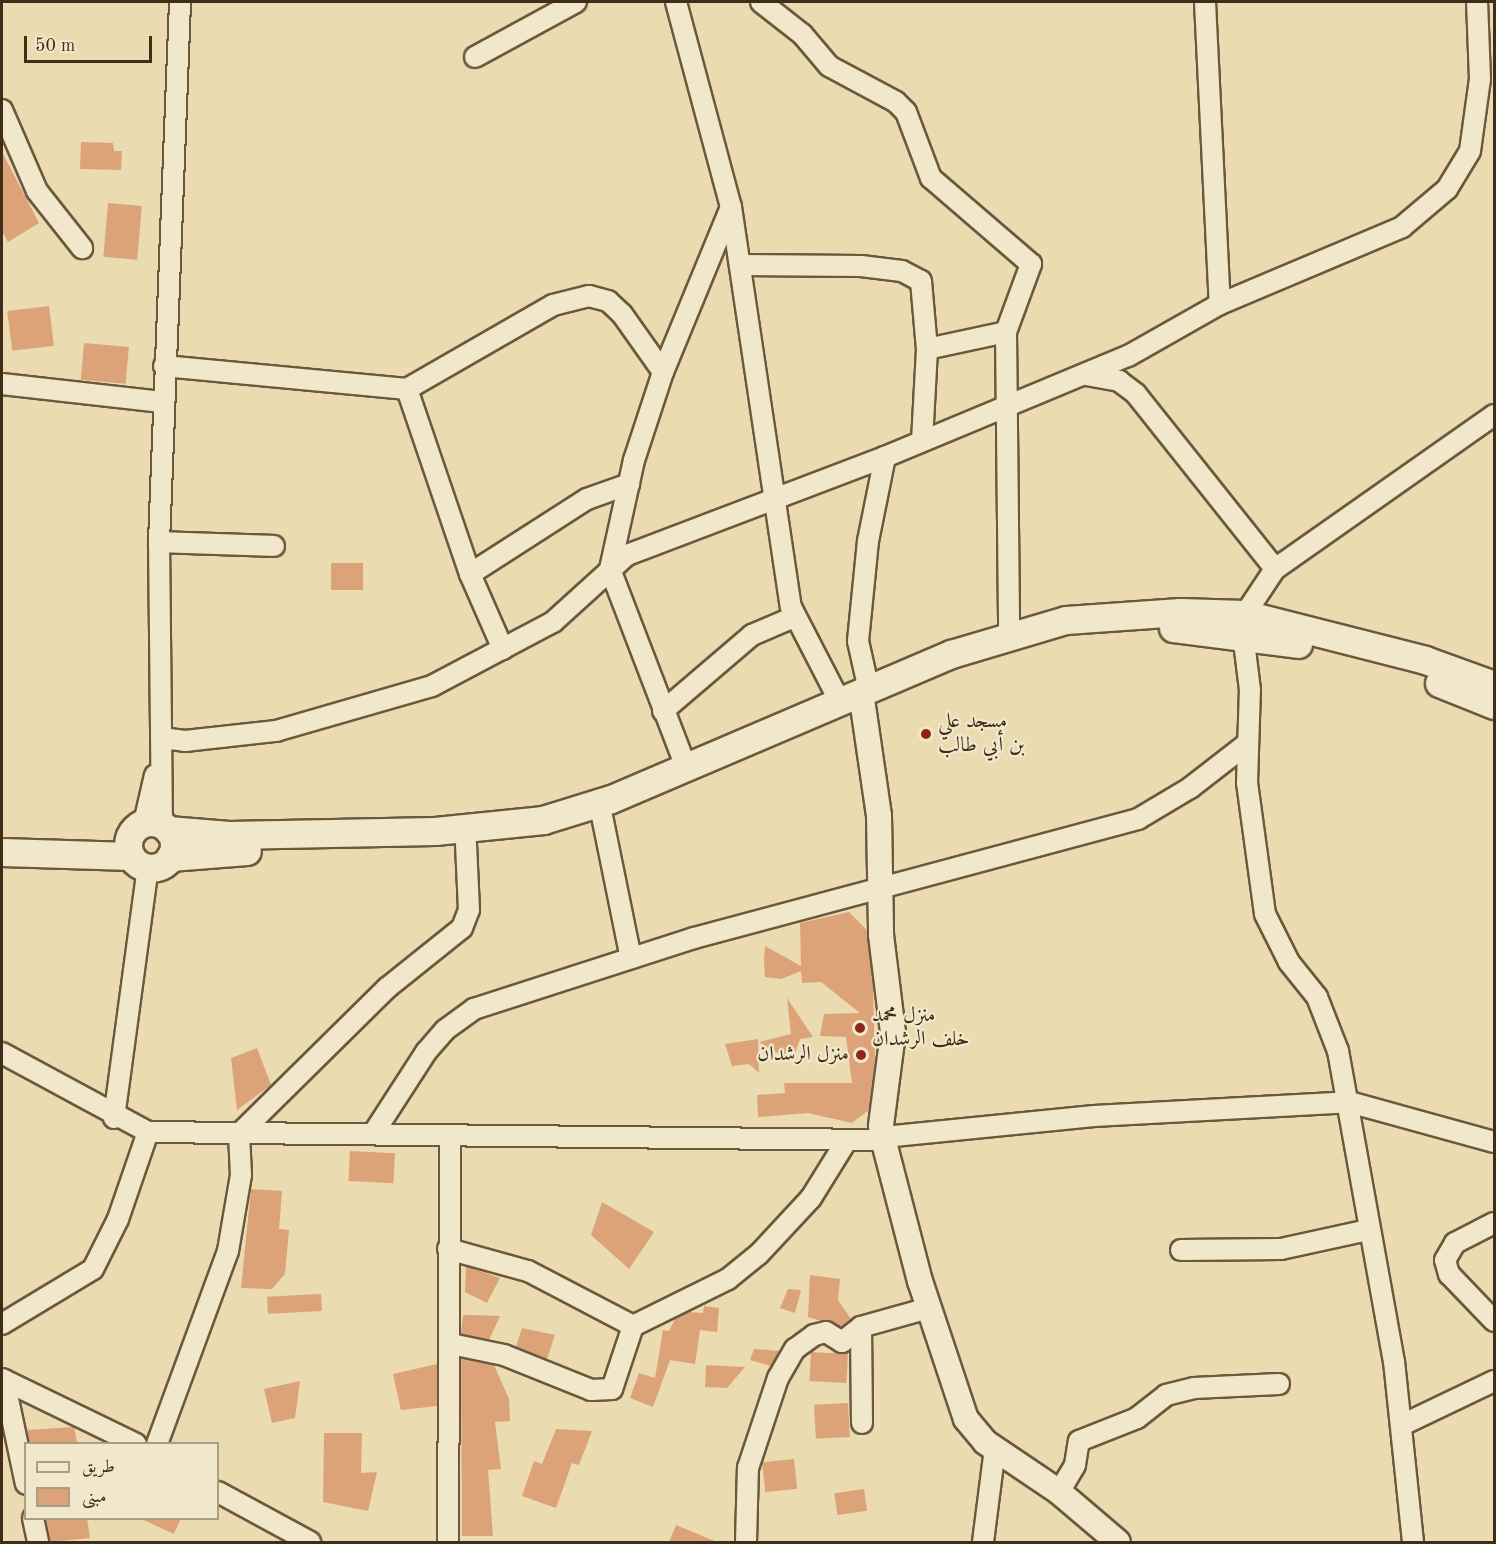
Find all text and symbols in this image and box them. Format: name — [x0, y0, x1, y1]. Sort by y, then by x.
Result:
scale bar — [27, 24, 154, 62]
text: 50 m — [35, 37, 75, 55]
place label: مسجد علي بن أبي طالب — [938, 709, 1025, 759]
marker: مسجد علي بن أبي طالب — [919, 727, 933, 741]
place label: منزل محمد خلف الرشدان — [872, 1003, 969, 1053]
marker: منزل محمد خلف الرشدان — [853, 1021, 867, 1035]
place label: منزل الرشدان — [757, 1042, 849, 1068]
marker: منزل الرشدان — [854, 1048, 868, 1062]
legend — [24, 1442, 219, 1520]
text: طريق — [82, 1458, 115, 1476]
text: مبنى — [82, 1488, 107, 1506]

